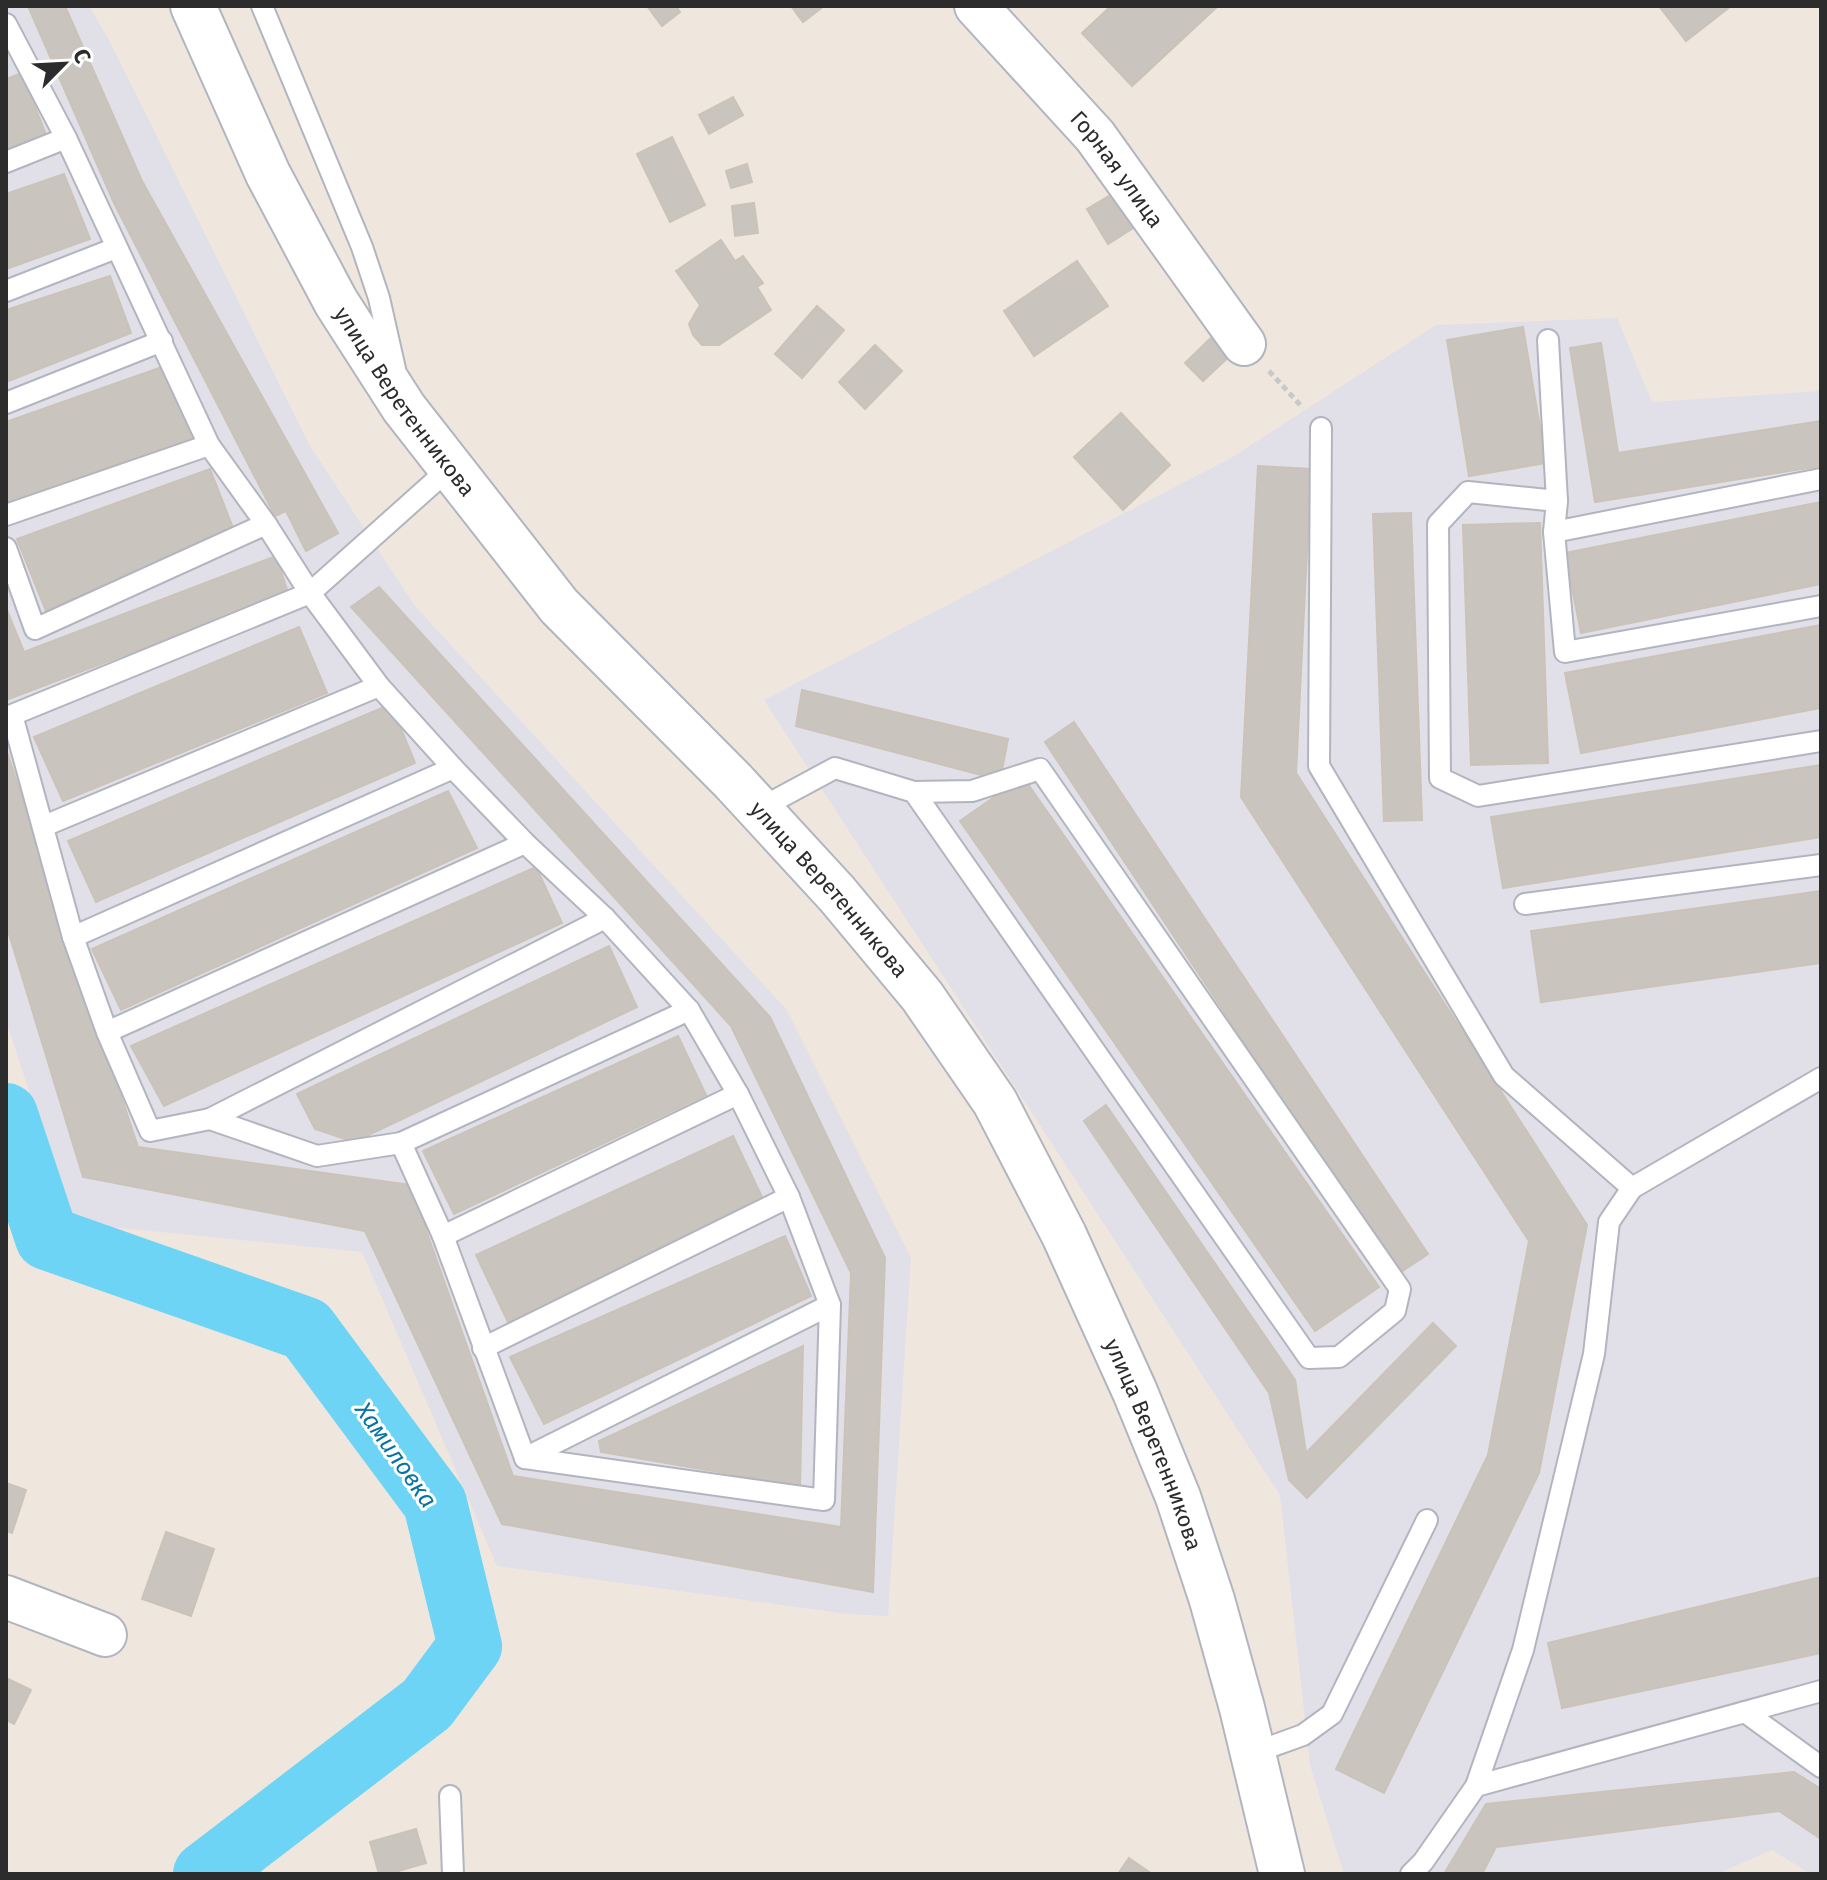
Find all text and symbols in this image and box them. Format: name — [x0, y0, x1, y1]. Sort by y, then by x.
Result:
north arrow — [24, 24, 104, 104]
text: С — [67, 45, 97, 68]
street label: Горная улица — [1065, 105, 1169, 233]
street label: улица Веретенникова — [329, 302, 481, 502]
street label: улица Веретенникова — [744, 796, 914, 983]
street label: улица Веретенникова — [1099, 1334, 1208, 1554]
water label: Хамиловка — [349, 1396, 443, 1513]

